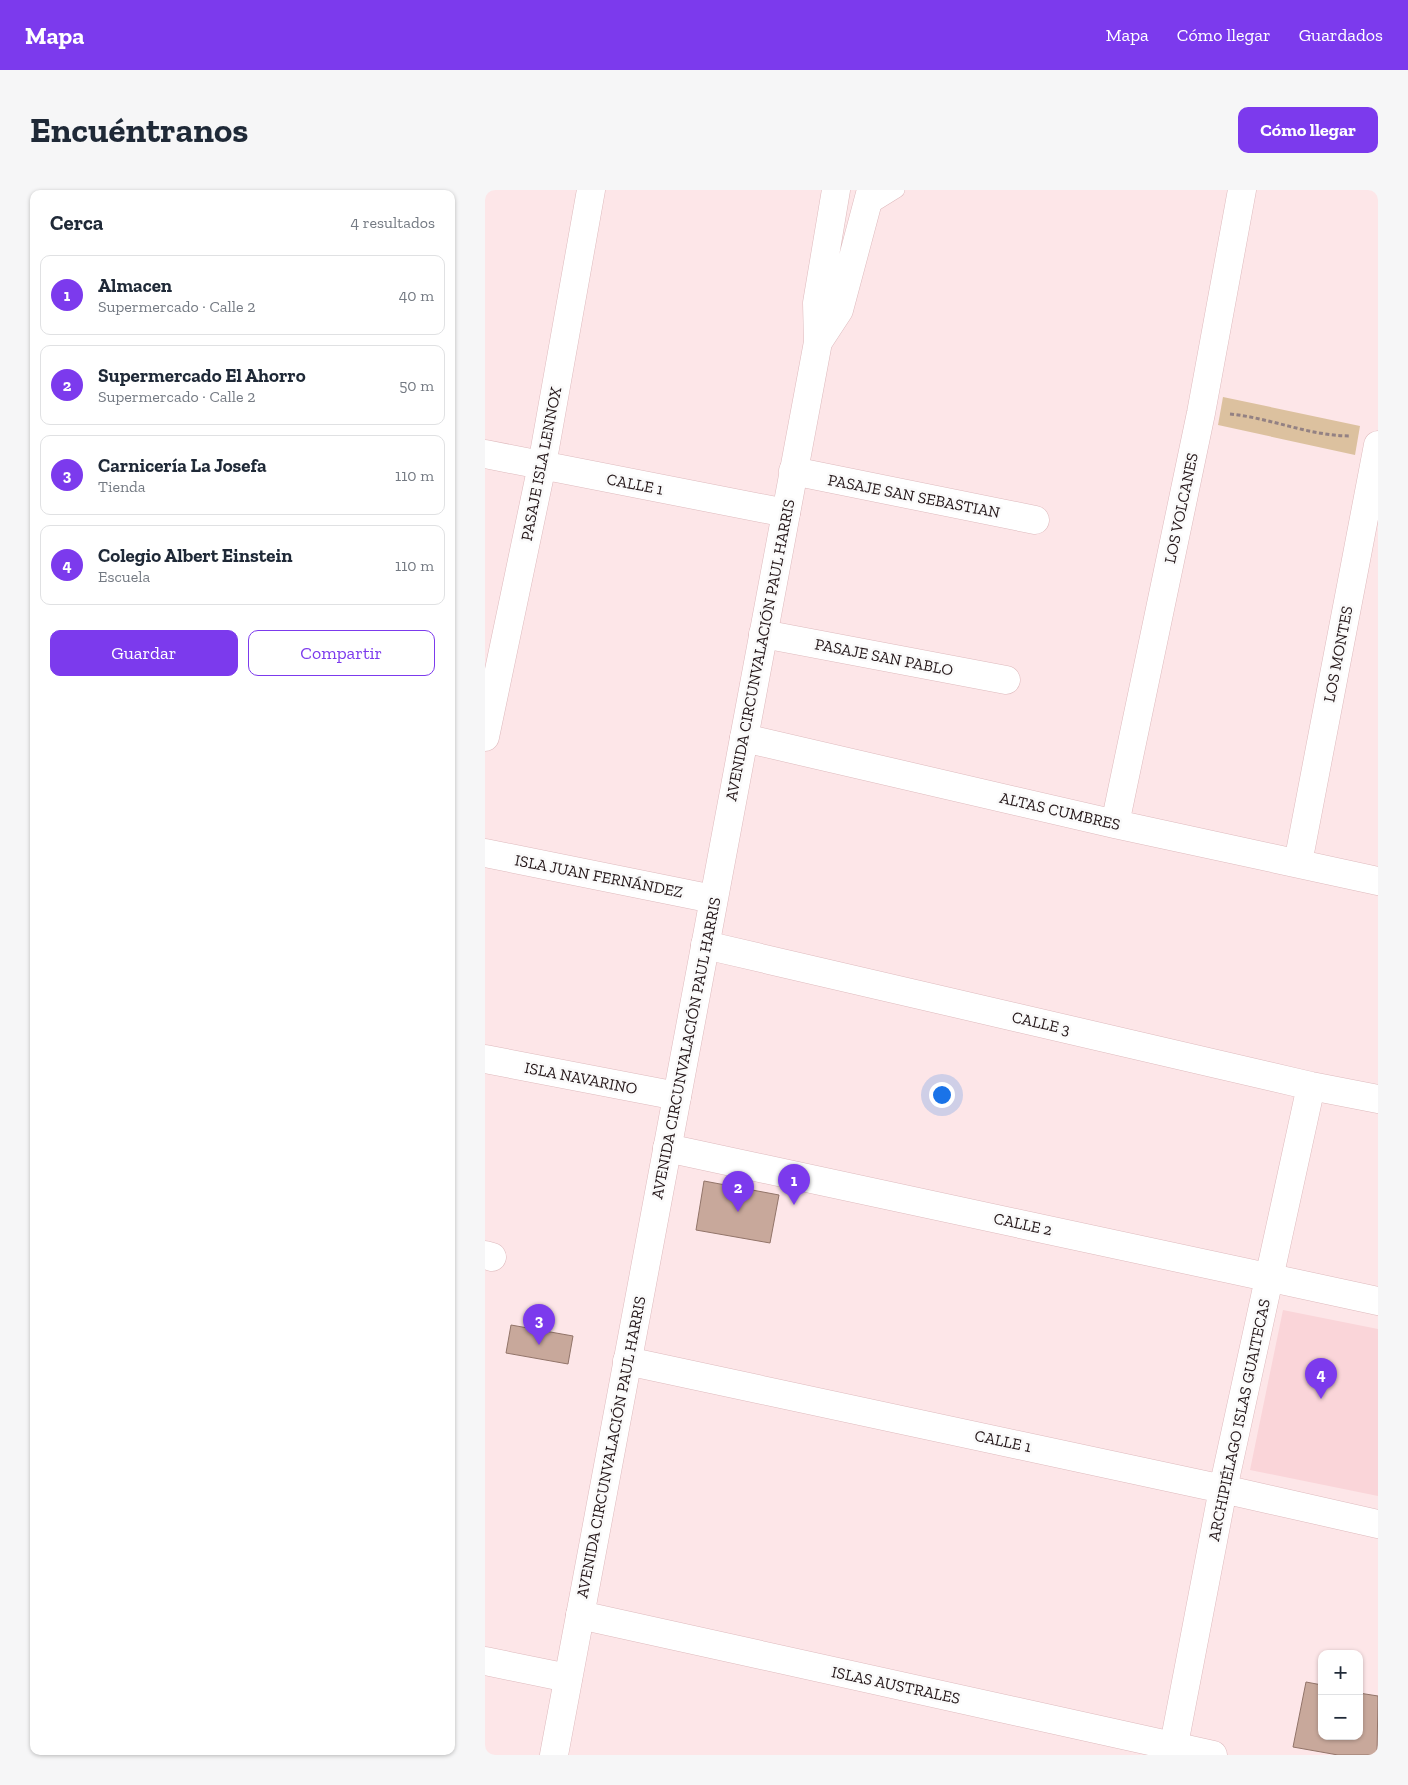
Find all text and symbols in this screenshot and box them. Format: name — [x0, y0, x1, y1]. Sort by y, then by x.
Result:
text: Mapa — [25, 21, 84, 50]
text: Mapa — [1106, 24, 1149, 46]
text: Cómo llegar — [1177, 24, 1271, 46]
text: Guardados — [1299, 24, 1383, 46]
button: Cómo llegar — [1238, 107, 1378, 153]
text: Encuéntranos — [30, 109, 248, 151]
text: Cerca — [50, 210, 103, 235]
text: 4 resultados — [351, 213, 435, 232]
text: Almacen — [98, 274, 172, 297]
text: 1 — [64, 286, 70, 305]
text: 40 m — [399, 286, 434, 305]
text: Supermercado · Calle 2 — [98, 297, 255, 316]
text: Supermercado El Ahorro — [98, 364, 306, 387]
text: 2 — [63, 376, 71, 395]
text: 50 m — [399, 376, 434, 395]
street label: PASAJE ISLA LENNOX — [517, 385, 565, 543]
text: Supermercado · Calle 2 — [98, 387, 255, 406]
street label: LOS VOLCANES — [1160, 451, 1202, 565]
text: Carnicería La Josefa — [98, 454, 267, 477]
text: 3 — [63, 466, 71, 485]
text: 110 m — [395, 466, 434, 485]
street label: CALLE 1 — [605, 469, 665, 499]
street label: PASAJE SAN SEBASTIAN — [826, 470, 1002, 522]
text: Tienda — [98, 477, 146, 496]
street label: AVENIDA CIRCUNVALACIÓN PAUL HARRIS — [721, 497, 799, 803]
text: Colegio Albert Einstein — [98, 544, 292, 567]
text: 4 — [62, 556, 72, 575]
text: 110 m — [395, 556, 434, 575]
text: Escuela — [98, 567, 150, 586]
street label: LOS MONTES — [1319, 604, 1357, 704]
button: Guardar — [50, 630, 238, 676]
button: Compartir — [248, 630, 435, 676]
street label: PASAJE SAN PABLO — [813, 634, 955, 680]
street label: ALTAS CUMBRES — [998, 788, 1122, 834]
street label: ISLA JUAN FERNÁNDEZ — [513, 850, 685, 902]
street label: AVENIDA CIRCUNVALACIÓN PAUL HARRIS — [647, 895, 725, 1201]
street label: CALLE 3 — [1010, 1007, 1072, 1039]
street label: ISLA NAVARINO — [523, 1058, 639, 1098]
your location — [929, 1082, 955, 1108]
pin: 1 — [778, 1164, 810, 1205]
pin: 2 — [722, 1171, 754, 1212]
street label: CALLE 2 — [992, 1209, 1054, 1239]
street label: AVENIDA CIRCUNVALACIÓN PAUL HARRIS — [572, 1294, 650, 1600]
street label: ARCHIPIÉLAGO ISLAS GUAITECAS — [1204, 1297, 1274, 1543]
pin: 3 — [523, 1304, 555, 1345]
pin: 4 — [1305, 1358, 1337, 1399]
street label: CALLE 1 — [973, 1426, 1033, 1456]
map controls — [1318, 1650, 1363, 1740]
button: + — [1318, 1650, 1363, 1695]
street label: ISLAS AUSTRALES — [830, 1662, 962, 1708]
button: − — [1318, 1695, 1363, 1740]

